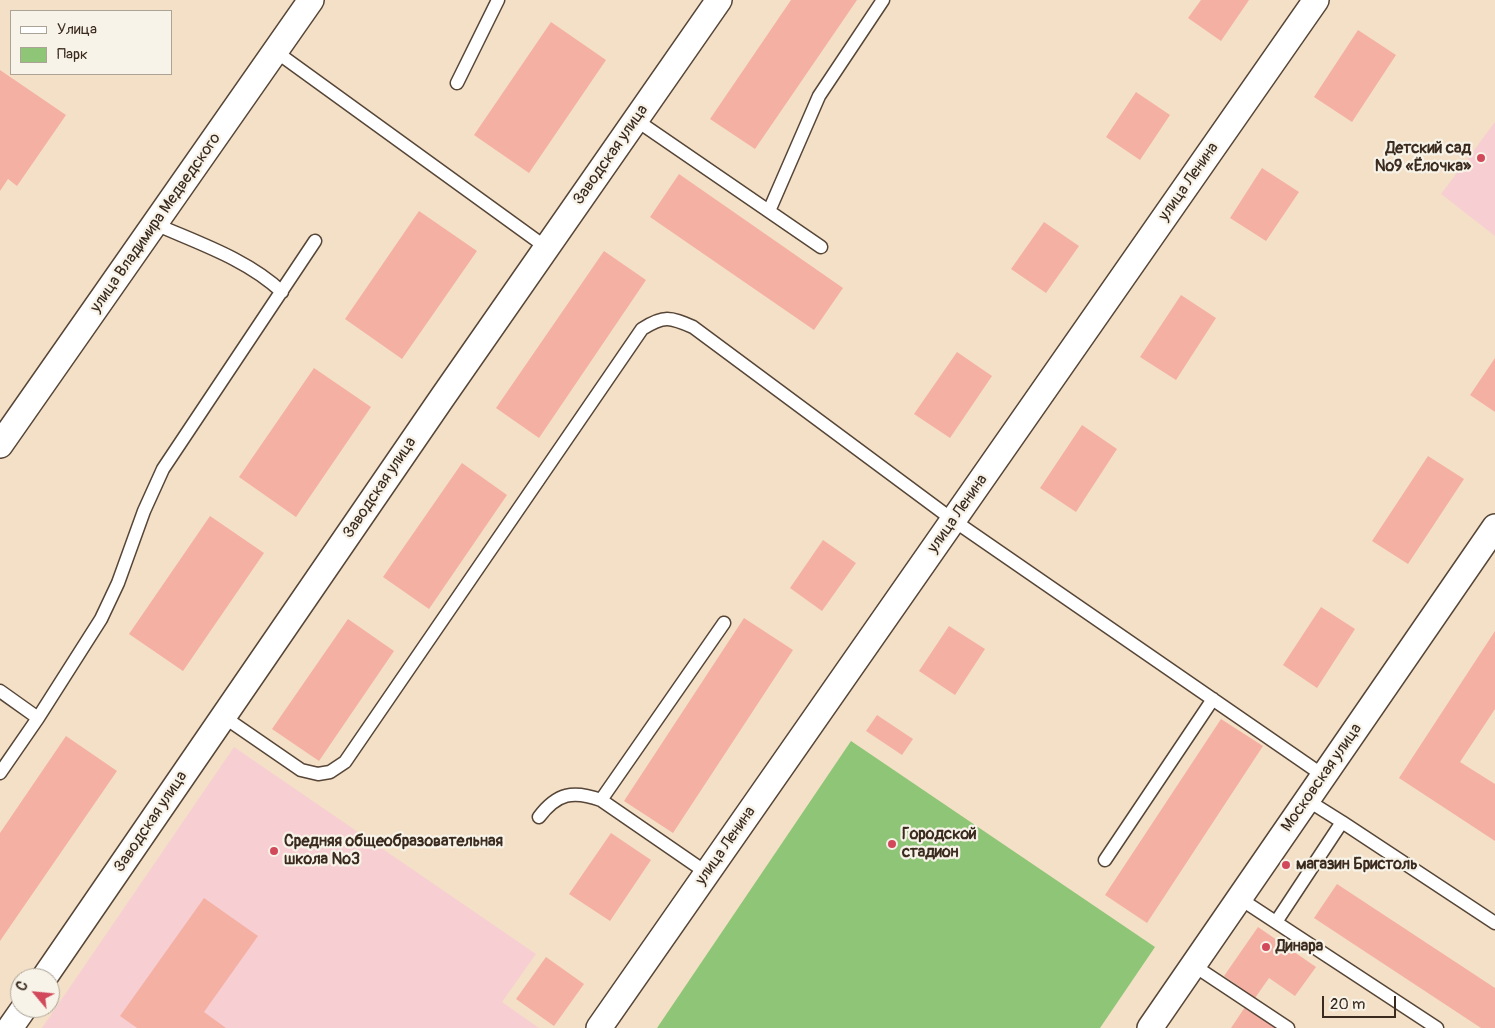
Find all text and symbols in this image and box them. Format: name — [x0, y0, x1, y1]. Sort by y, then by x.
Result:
legend — [10, 10, 172, 75]
text: Улица — [57, 20, 97, 39]
text: Парк — [57, 45, 88, 64]
street label: Заводская улица — [569, 101, 653, 209]
street label: улица Владимира Медведского — [87, 130, 225, 316]
street label: улица Ленина — [1155, 139, 1223, 225]
place label: Детский сад №9 «Ёлочка» — [1375, 139, 1471, 177]
marker: Детский сад №9 «Ёлочка» — [1475, 152, 1487, 164]
street label: Заводская улица — [339, 434, 421, 542]
street label: улица Ленина — [924, 471, 992, 557]
street label: Московская улица — [1278, 720, 1366, 836]
street label: Заводская улица — [110, 768, 192, 876]
street label: улица Ленина — [692, 803, 760, 889]
place label: Городской стадион — [902, 825, 977, 863]
place label: Cредняя общеобразовательная школа №3 — [284, 832, 503, 870]
marker: Городской стадион — [886, 838, 898, 850]
marker: Cредняя общеобразовательная школа №3 — [268, 845, 280, 857]
place label: магазин Бристоль — [1296, 855, 1418, 875]
marker: магазин Бристоль — [1280, 859, 1292, 871]
place label: Динара — [1276, 937, 1323, 957]
marker: Динара — [1260, 941, 1272, 953]
north arrow — [10, 968, 60, 1018]
text: С — [13, 978, 32, 994]
scale bar — [1325, 986, 1399, 1018]
text: 20 m — [1330, 995, 1365, 1014]

